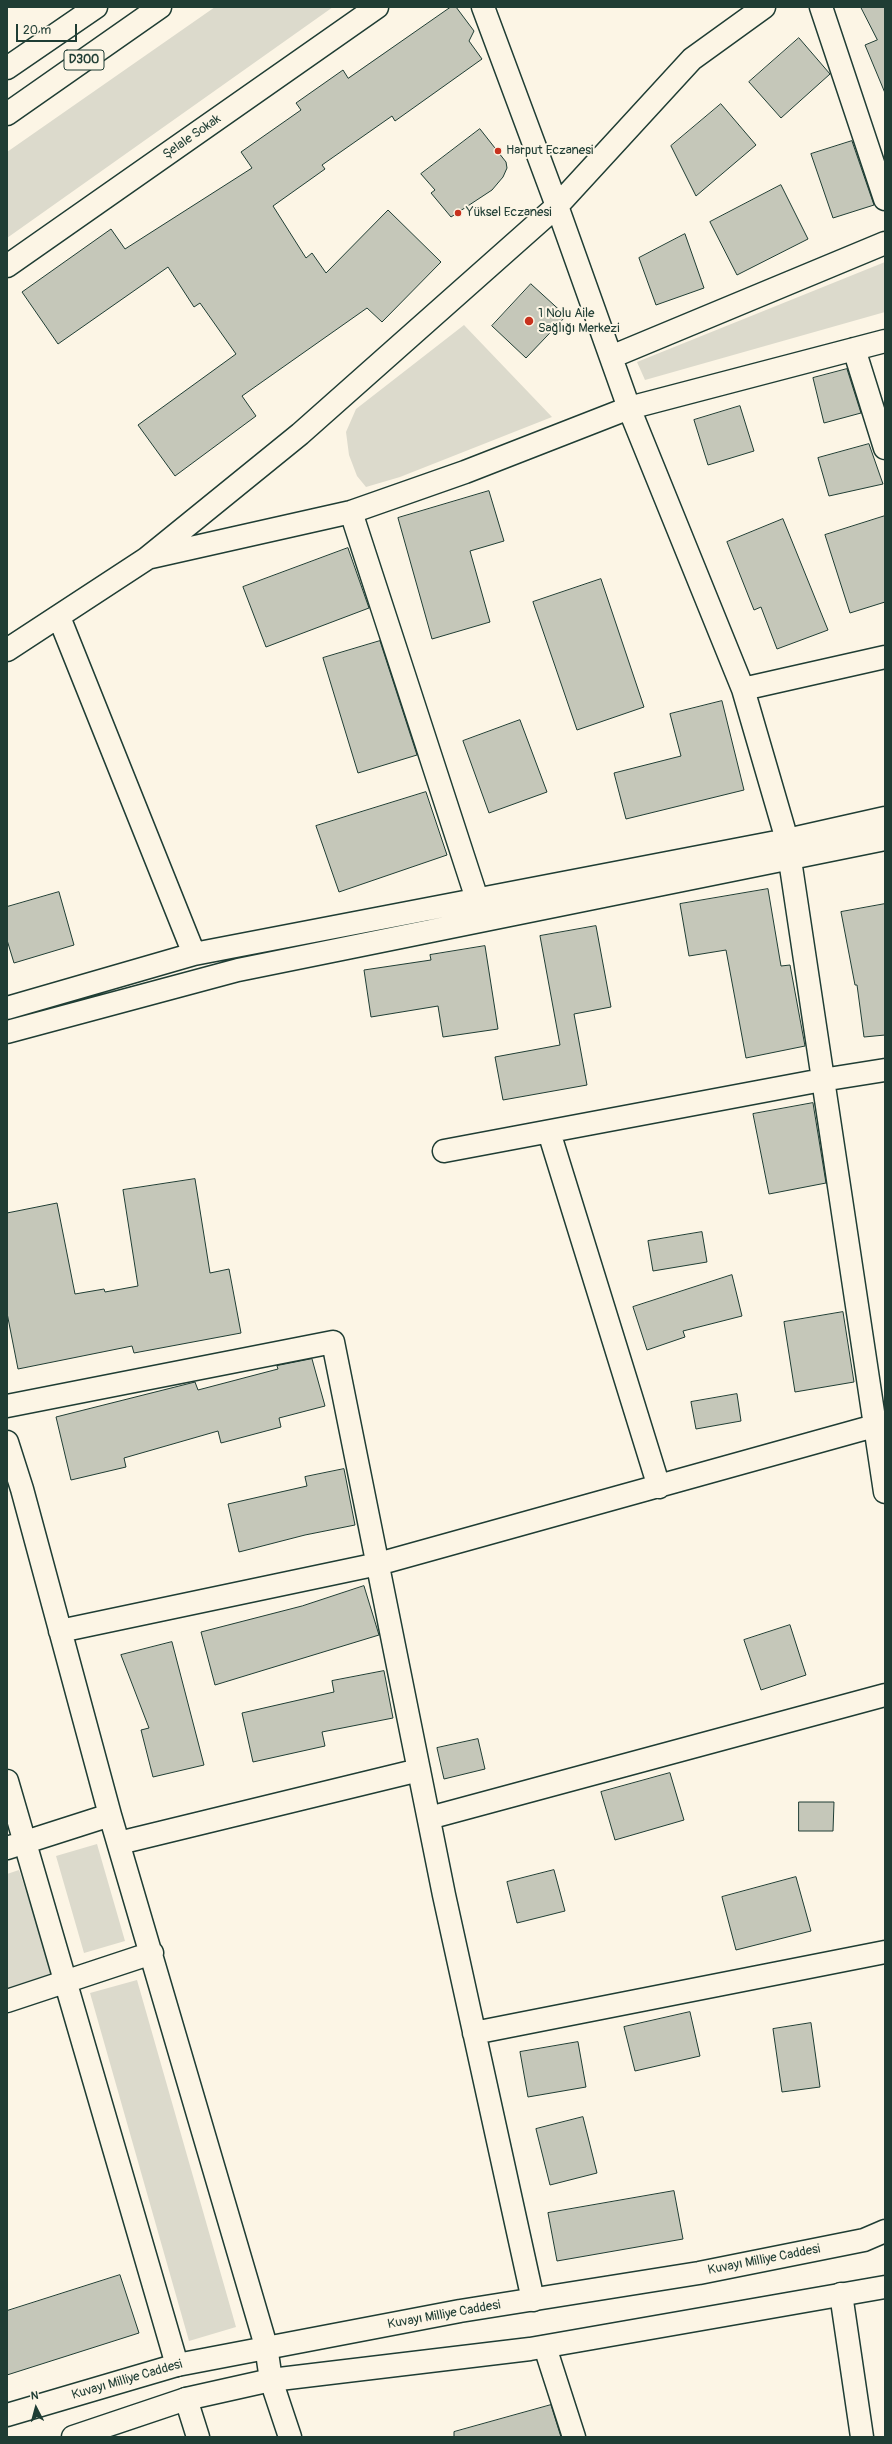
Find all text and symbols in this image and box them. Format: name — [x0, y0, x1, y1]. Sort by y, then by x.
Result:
scale bar — [18, 16, 79, 42]
text: 20 m — [23, 23, 51, 38]
road number: D300 — [64, 50, 104, 70]
street label: Şelale Sokak — [160, 111, 224, 163]
place label: Harput Eczanesi — [506, 143, 593, 159]
marker: Harput Eczanesi — [493, 146, 503, 156]
place label: Yüksel Eczanesi — [466, 205, 552, 221]
marker: Yüksel Eczanesi — [453, 208, 463, 218]
place label: 1 Nolu Aile Sağlığı Merkezi — [538, 306, 619, 337]
marker: 1 Nolu Aile Sağlığı Merkezi — [523, 315, 535, 327]
street label: Kuvayı Milliye Caddesi — [706, 2241, 822, 2279]
street label: Kuvayı Milliye Caddesi — [386, 2297, 502, 2333]
street label: Kuvayı Milliye Caddesi — [70, 2357, 184, 2403]
north arrow — [16, 2388, 56, 2428]
text: N — [30, 2389, 39, 2402]

